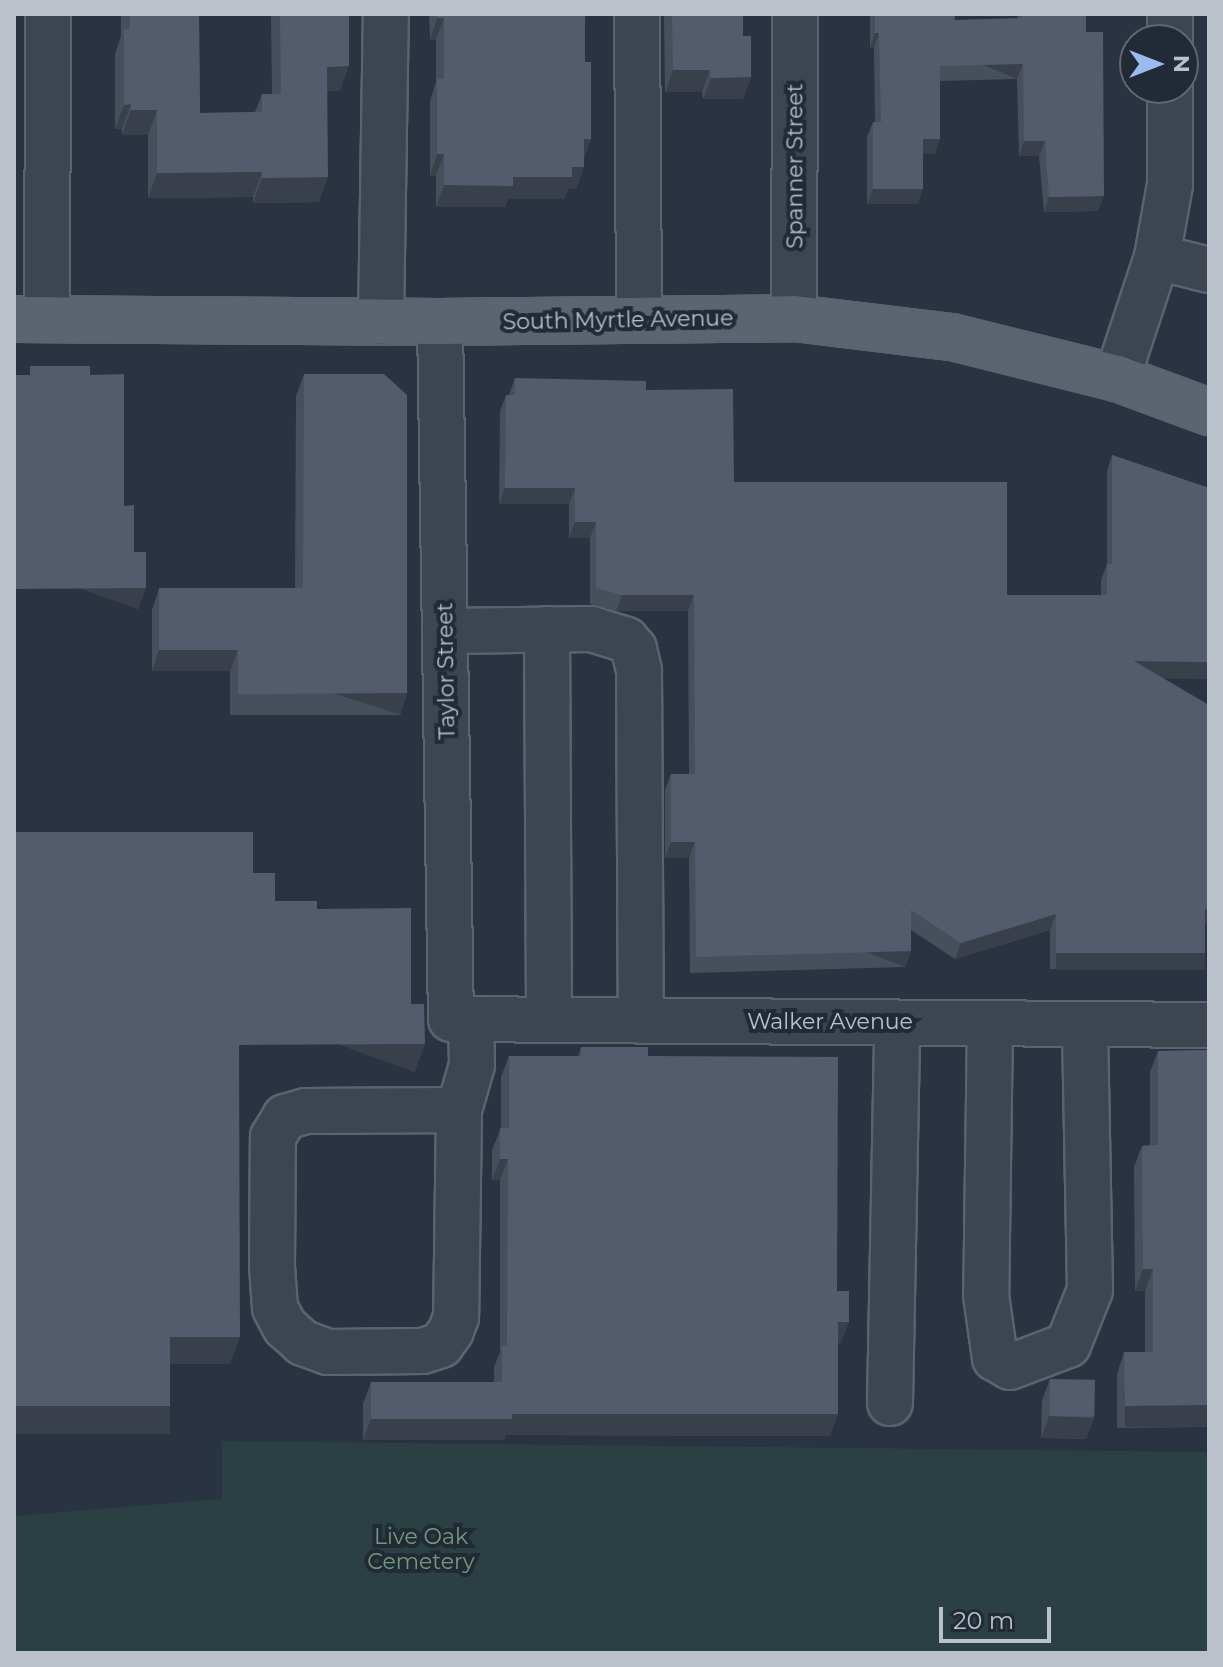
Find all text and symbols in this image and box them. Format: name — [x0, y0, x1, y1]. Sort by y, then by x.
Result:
north arrow — [1119, 24, 1199, 104]
text: N — [1168, 55, 1195, 73]
street label: Spanner Street — [782, 83, 808, 249]
street label: South Myrtle Avenue — [502, 305, 734, 335]
street label: Taylor Street — [432, 602, 460, 740]
street label: Walker Avenue — [747, 1009, 913, 1035]
park label: Live Oak Cemetery — [367, 1523, 475, 1574]
scale bar — [943, 1591, 1055, 1641]
text: 20 m — [953, 1606, 1014, 1635]

